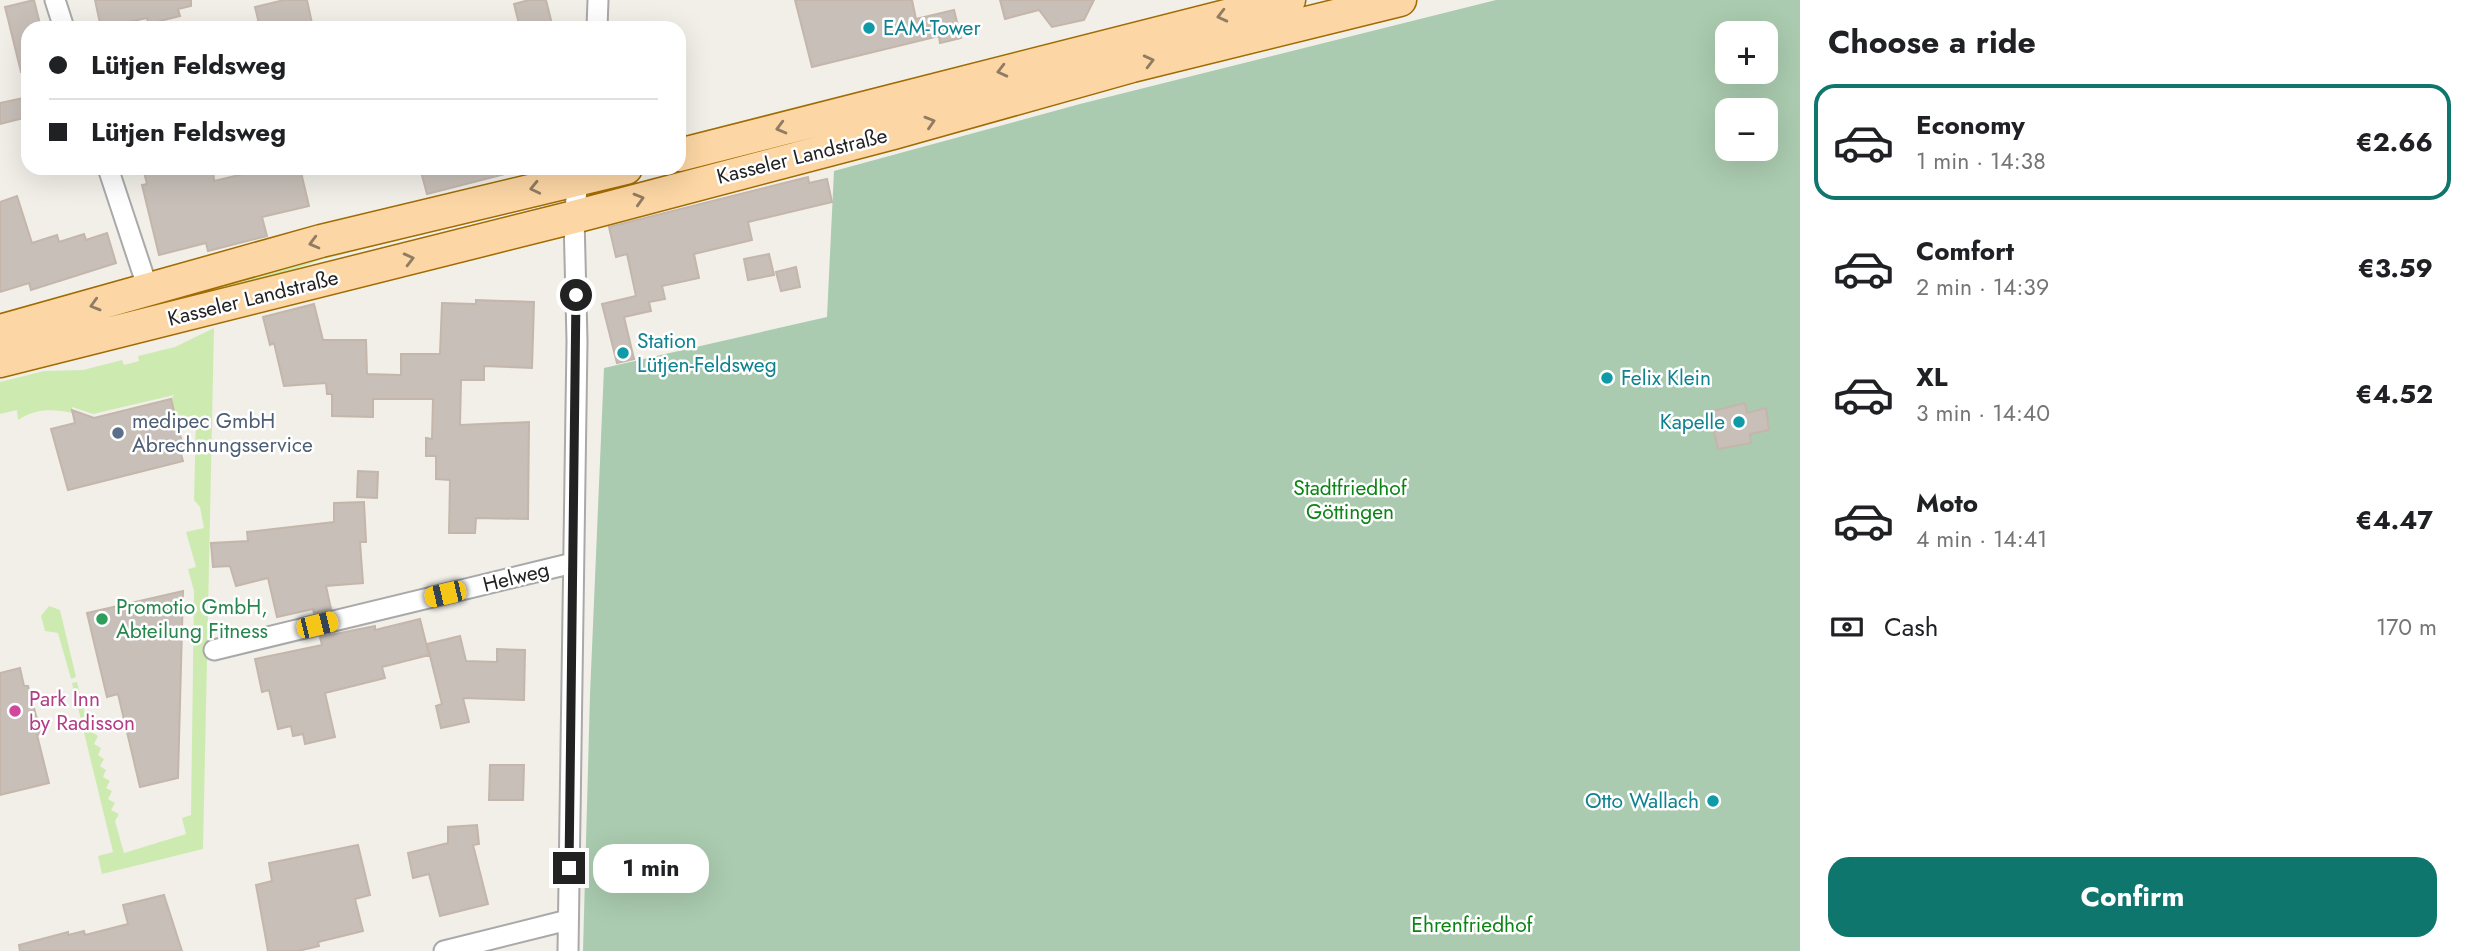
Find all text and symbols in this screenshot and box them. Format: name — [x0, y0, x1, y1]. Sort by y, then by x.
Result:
one-way arrow — [1217, 8, 1229, 22]
place label: EAM-Tower — [883, 13, 981, 43]
text: Choose a ride — [1828, 19, 2036, 65]
marker: EAM-Tower — [861, 20, 877, 36]
map controls — [1715, 21, 1778, 161]
button: + — [1715, 21, 1778, 84]
text: Lütjen Feldsweg — [91, 46, 286, 84]
one-way arrow — [1143, 55, 1155, 69]
one-way arrow — [996, 63, 1008, 77]
button: − — [1715, 98, 1778, 161]
text: Economy — [1916, 106, 2025, 144]
icon: car — [1832, 111, 1895, 174]
text: Lütjen Feldsweg — [91, 113, 286, 151]
one-way arrow — [924, 116, 936, 131]
street label: Kasseler Landstraße — [714, 120, 891, 192]
one-way arrow — [776, 120, 788, 134]
text: €2.66 — [2356, 123, 2433, 161]
text: 1 min · 14:38 — [1916, 144, 2046, 178]
one-way arrow — [529, 180, 541, 195]
one-way arrow — [633, 192, 645, 207]
text: Comfort — [1916, 232, 2014, 270]
one-way arrow — [309, 235, 321, 249]
icon: car — [1832, 237, 1895, 300]
text: €3.59 — [2358, 249, 2433, 287]
one-way arrow — [403, 253, 415, 267]
street label: Kasseler Landstraße — [165, 262, 342, 334]
text: 2 min · 14:39 — [1916, 270, 2049, 304]
route start — [560, 279, 592, 311]
one-way arrow — [90, 296, 102, 311]
place label: Station Lütjen-Feldsweg — [637, 326, 777, 380]
marker: Station Lütjen-Feldsweg — [615, 345, 631, 361]
text: XL — [1916, 358, 1948, 396]
place label: Felix Klein — [1621, 363, 1711, 393]
icon: car — [1832, 363, 1895, 426]
marker: Felix Klein — [1599, 370, 1615, 386]
text: €4.52 — [2356, 375, 2433, 413]
text: 3 min · 14:40 — [1916, 396, 2050, 430]
place label: medipec GmbH Abrechnungsservice — [132, 406, 313, 460]
place label: Kapelle — [1660, 407, 1725, 437]
marker: Kapelle — [1731, 414, 1747, 430]
marker: medipec GmbH Abrechnungsservice — [110, 425, 126, 441]
park label: Stadtfriedhof Göttingen — [1293, 473, 1408, 527]
text: Moto — [1916, 484, 1978, 522]
icon: car — [1832, 489, 1895, 552]
text: €4.47 — [2356, 501, 2433, 539]
text: 4 min · 14:41 — [1916, 522, 2047, 556]
street label: Helweg — [480, 554, 552, 600]
car — [423, 579, 468, 609]
place label: Promotio GmbH, Abteilung Fitness — [116, 592, 268, 646]
icon: cash — [1828, 608, 1866, 646]
text: Cash — [1884, 608, 1938, 646]
car — [295, 610, 340, 640]
text: 170 m — [2376, 610, 2437, 644]
marker: Promotio GmbH, Abteilung Fitness — [94, 611, 110, 627]
place label: Park Inn by Radisson — [29, 684, 135, 738]
marker: Park Inn by Radisson — [7, 703, 23, 719]
place label: Otto Wallach — [1585, 786, 1699, 816]
marker: Otto Wallach — [1705, 793, 1721, 809]
callout: 1 min — [594, 844, 709, 892]
text: 1 min — [622, 851, 680, 885]
route end — [553, 852, 585, 884]
button: Confirm — [1828, 857, 2437, 937]
park label: Ehrenfriedhof — [1411, 910, 1534, 940]

